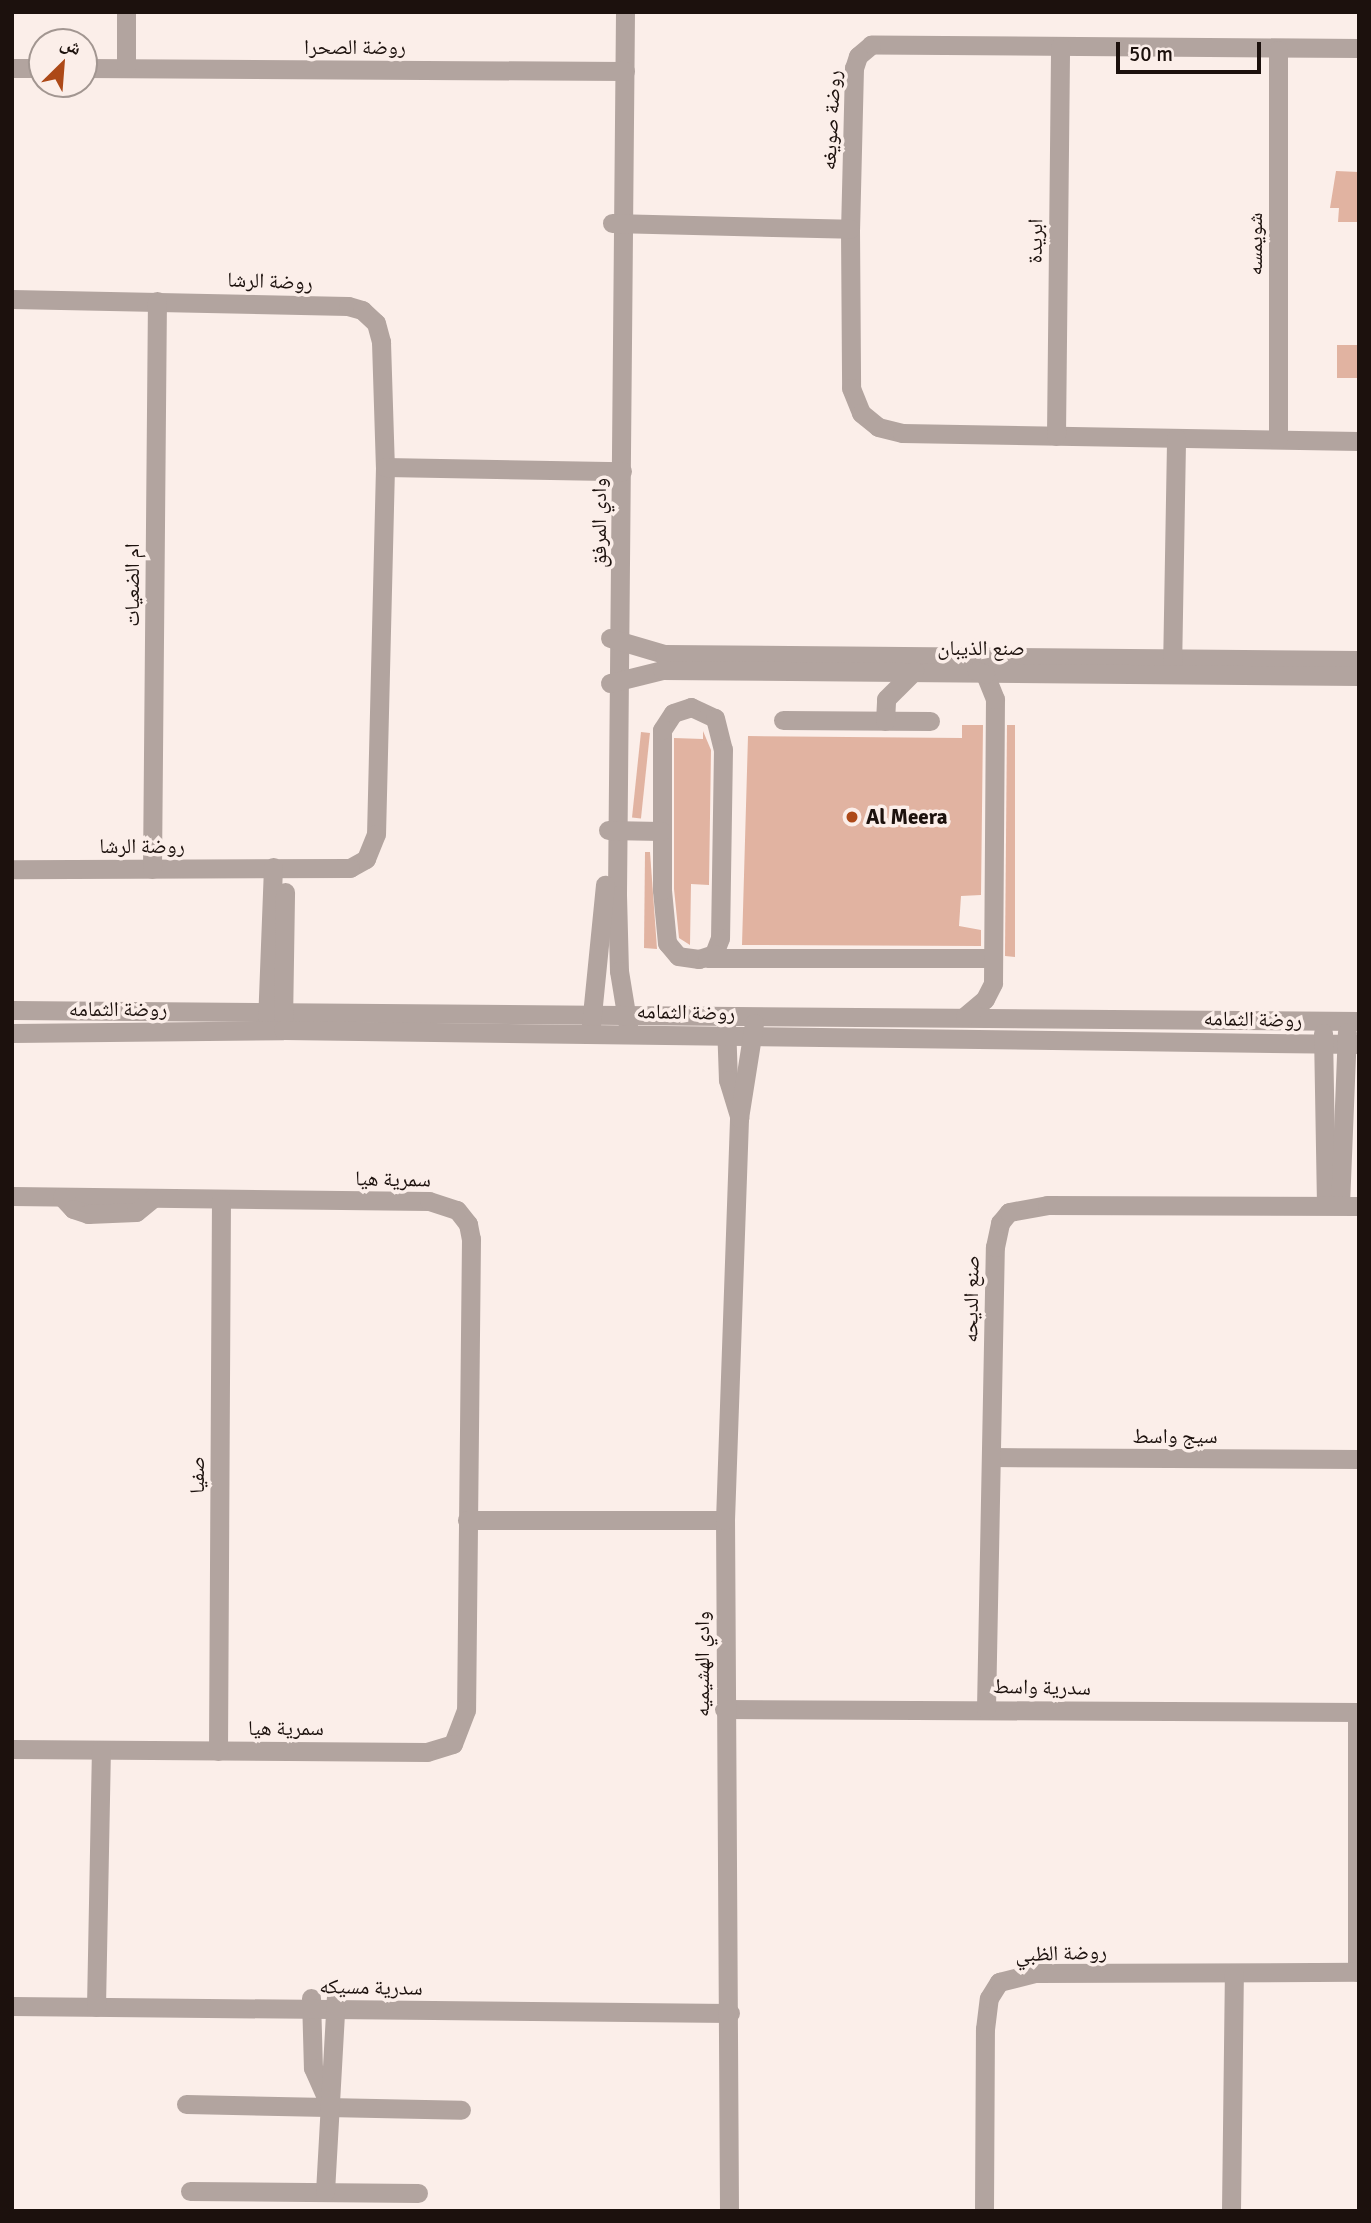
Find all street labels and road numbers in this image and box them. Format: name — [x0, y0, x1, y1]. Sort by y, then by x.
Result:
street label: روضة الصحرا — [304, 34, 406, 60]
street label: روضة صويغه — [816, 69, 846, 171]
street label: شويمسه — [1242, 213, 1268, 275]
street label: ابريدة — [1022, 218, 1048, 264]
street label: روضة الرشا — [227, 267, 313, 295]
street label: وادي المرفق — [586, 478, 612, 568]
street label: ام الضعيات — [119, 543, 145, 627]
street label: صنع الذيبان — [937, 635, 1025, 661]
street label: روضة الرشا — [99, 833, 185, 859]
street label: روضة الثمامه — [69, 996, 167, 1022]
street label: روضة الثمامه — [636, 999, 736, 1025]
street label: روضة الثمامه — [1203, 1006, 1303, 1032]
street label: سمرية هيا — [355, 1166, 431, 1192]
street label: صنع الديحه — [958, 1255, 984, 1343]
street label: سيج واسط — [1133, 1423, 1217, 1449]
street label: صفيا — [184, 1456, 210, 1494]
street label: وادي الهشيميه — [689, 1611, 715, 1717]
street label: سدرية واسط — [993, 1674, 1091, 1700]
street label: سمرية هيا — [248, 1715, 324, 1741]
street label: روضة الظبي — [1015, 1939, 1107, 1967]
street label: سدرية مسيكه — [319, 1973, 423, 2001]

